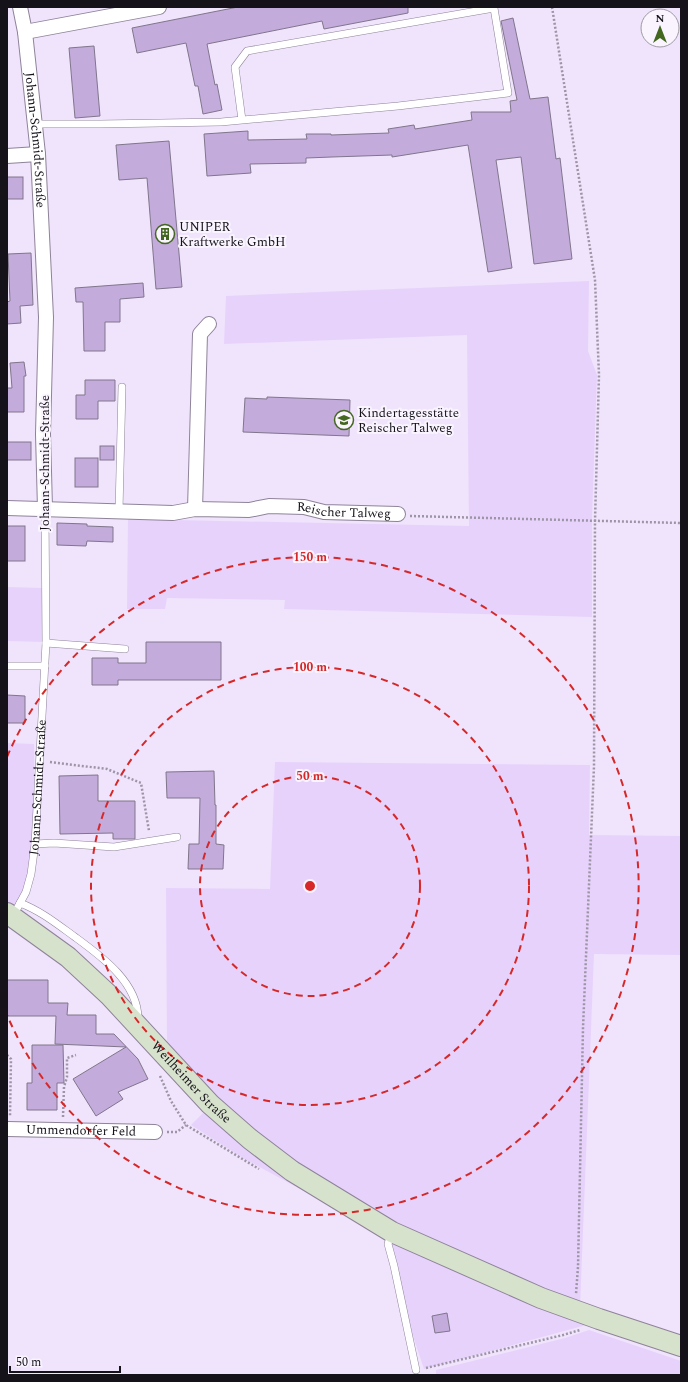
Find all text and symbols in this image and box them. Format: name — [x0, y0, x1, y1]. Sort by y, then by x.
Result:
north arrow — [640, 8, 680, 48]
text: N — [656, 10, 665, 27]
street label: Johann-Schmidt-Straße — [19, 71, 51, 208]
place label: UNIPER Kraftwerke GmbH — [179, 217, 286, 252]
building icon: UNIPER Kraftwerke GmbH — [154, 223, 176, 245]
street label: Johann-Schmidt-Straße — [35, 395, 55, 531]
place label: Kindertagesstätte Reischer Talweg — [358, 403, 459, 438]
school or university icon: Kindertagesstätte Reischer Talweg — [333, 409, 355, 431]
street label: Reischer Talweg — [297, 497, 391, 524]
text: 150 m — [293, 548, 327, 567]
text: 100 m — [293, 658, 327, 677]
street label: Johann-Schmidt-Straße — [24, 719, 52, 856]
text: 50 m — [296, 767, 324, 786]
centre of rings — [303, 879, 317, 893]
street label: Weilheimer Straße — [146, 1036, 236, 1128]
street label: Ummendorfer Feld — [26, 1119, 136, 1142]
scale bar — [10, 1348, 120, 1374]
text: 50 m — [16, 1353, 41, 1372]

